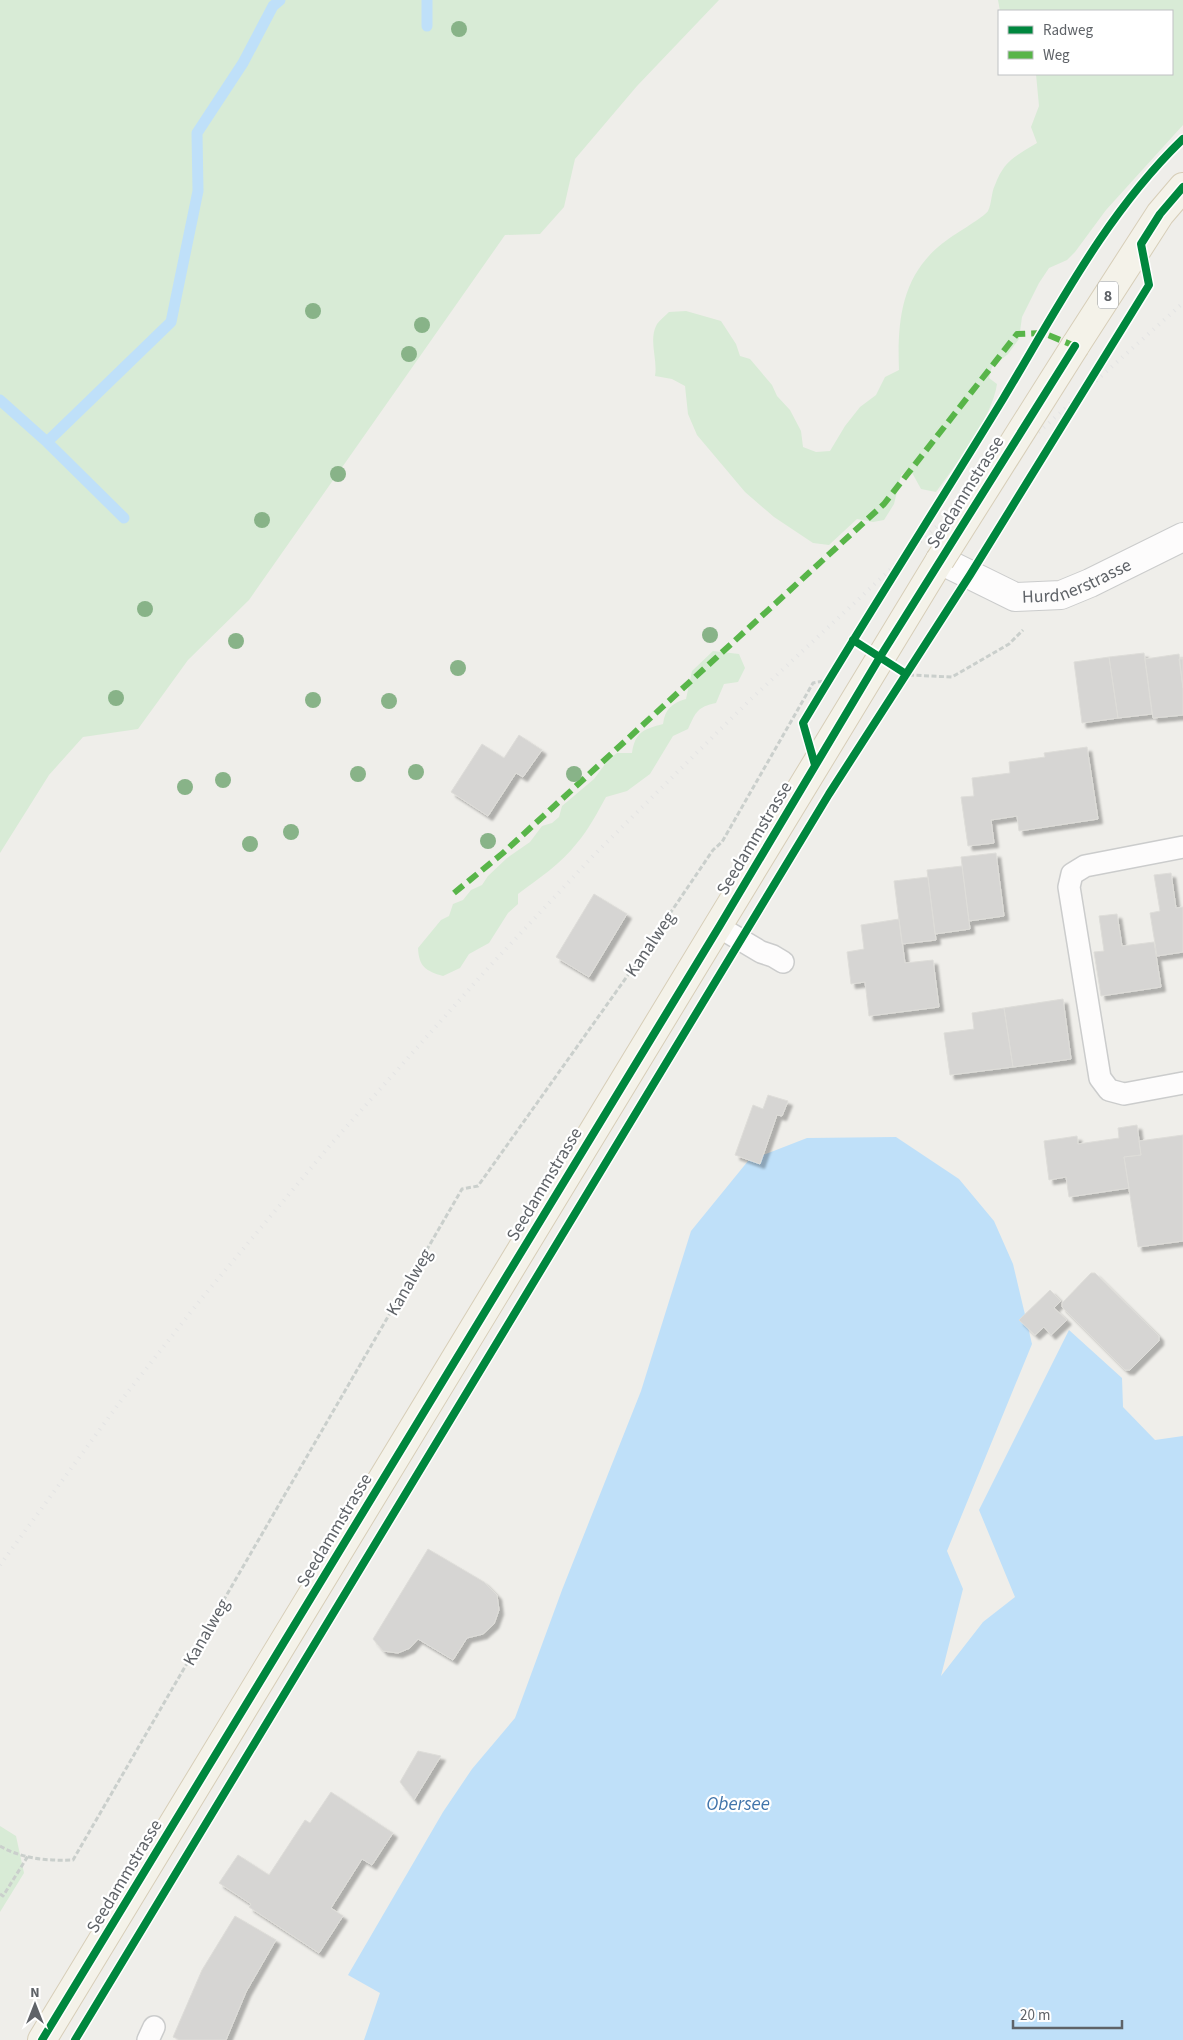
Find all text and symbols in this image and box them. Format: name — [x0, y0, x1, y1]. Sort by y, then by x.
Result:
legend — [998, 10, 1173, 75]
text: Radweg — [1043, 20, 1093, 41]
text: Weg — [1043, 45, 1070, 66]
road number: 8 — [1098, 282, 1118, 308]
street label: Seedammstrasse — [921, 431, 1010, 553]
street label: Hurdnerstrasse — [1021, 553, 1136, 610]
street label: Seedammstrasse — [711, 777, 798, 900]
street label: Kanalweg — [619, 907, 681, 982]
street label: Seedammstrasse — [501, 1123, 588, 1246]
street label: Kanalweg — [380, 1244, 439, 1320]
street label: Seedammstrasse — [291, 1469, 378, 1592]
street label: Kanalweg — [177, 1594, 236, 1670]
water label: Obersee — [706, 1791, 770, 1818]
street label: Seedammstrasse — [81, 1815, 168, 1938]
north arrow — [10, 1980, 60, 2030]
text: N — [30, 1983, 40, 2003]
scale bar — [1013, 1998, 1122, 2030]
text: 20 m — [1020, 2005, 1050, 2026]

